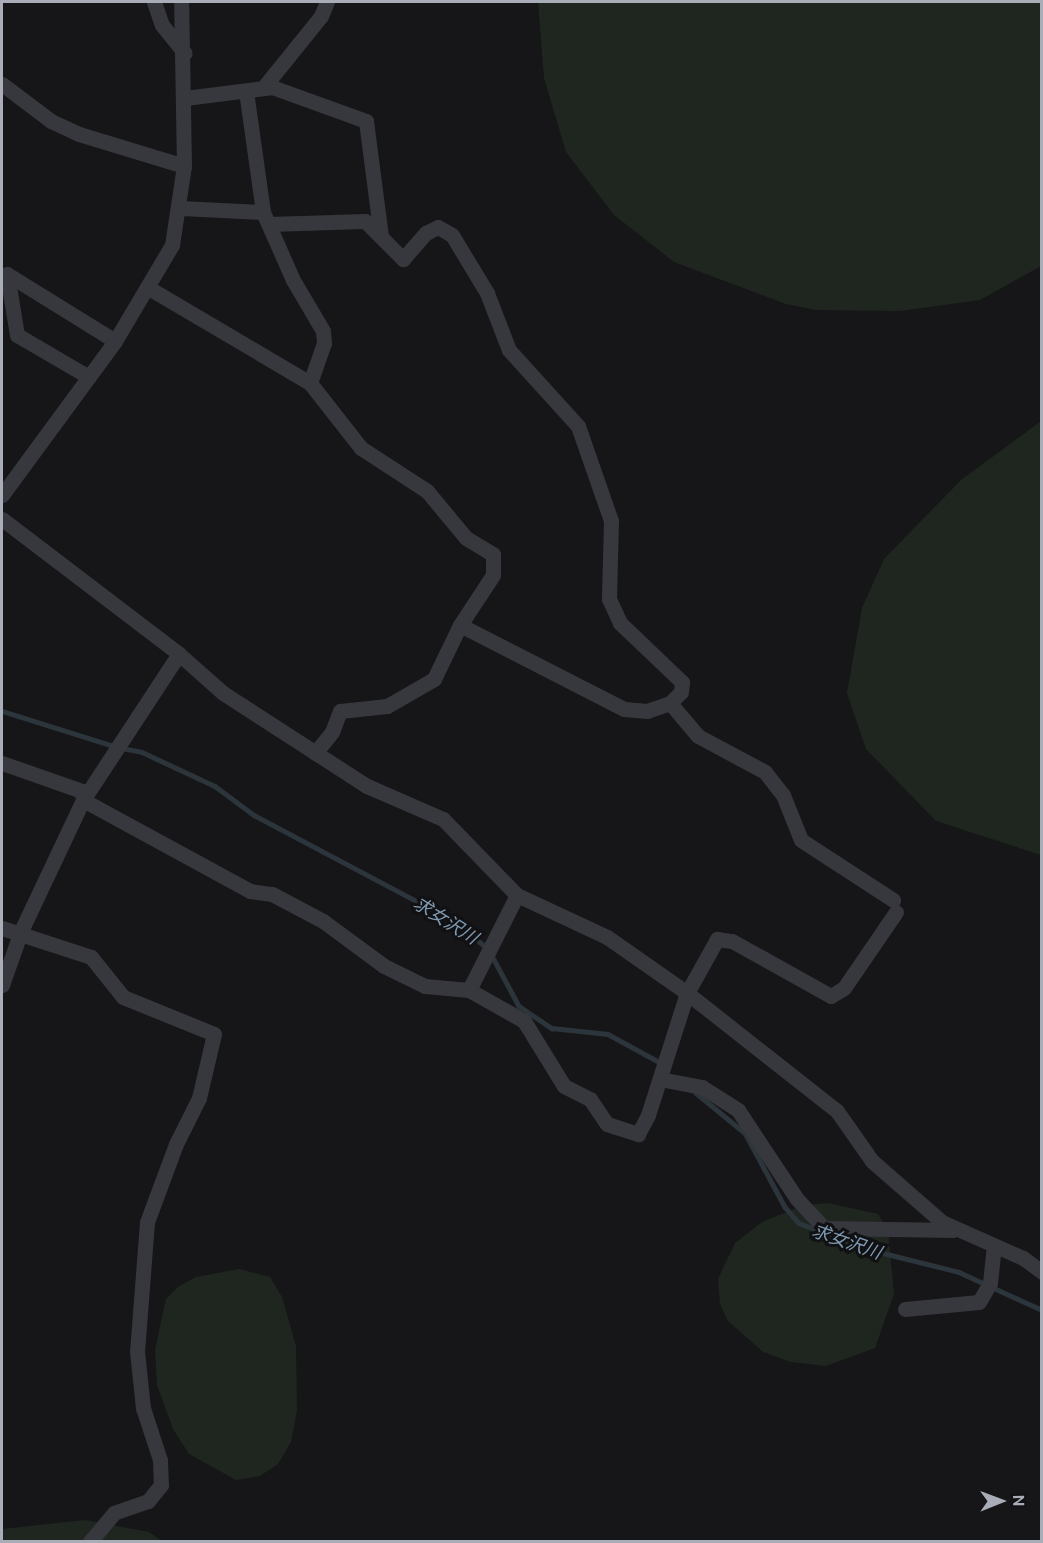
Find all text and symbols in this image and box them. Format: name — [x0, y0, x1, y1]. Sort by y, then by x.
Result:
water label: 求女沢川 — [410, 892, 482, 948]
water label: 求女沢川 — [809, 1219, 885, 1263]
north arrow — [971, 1471, 1031, 1531]
text: N — [1010, 1495, 1028, 1507]

